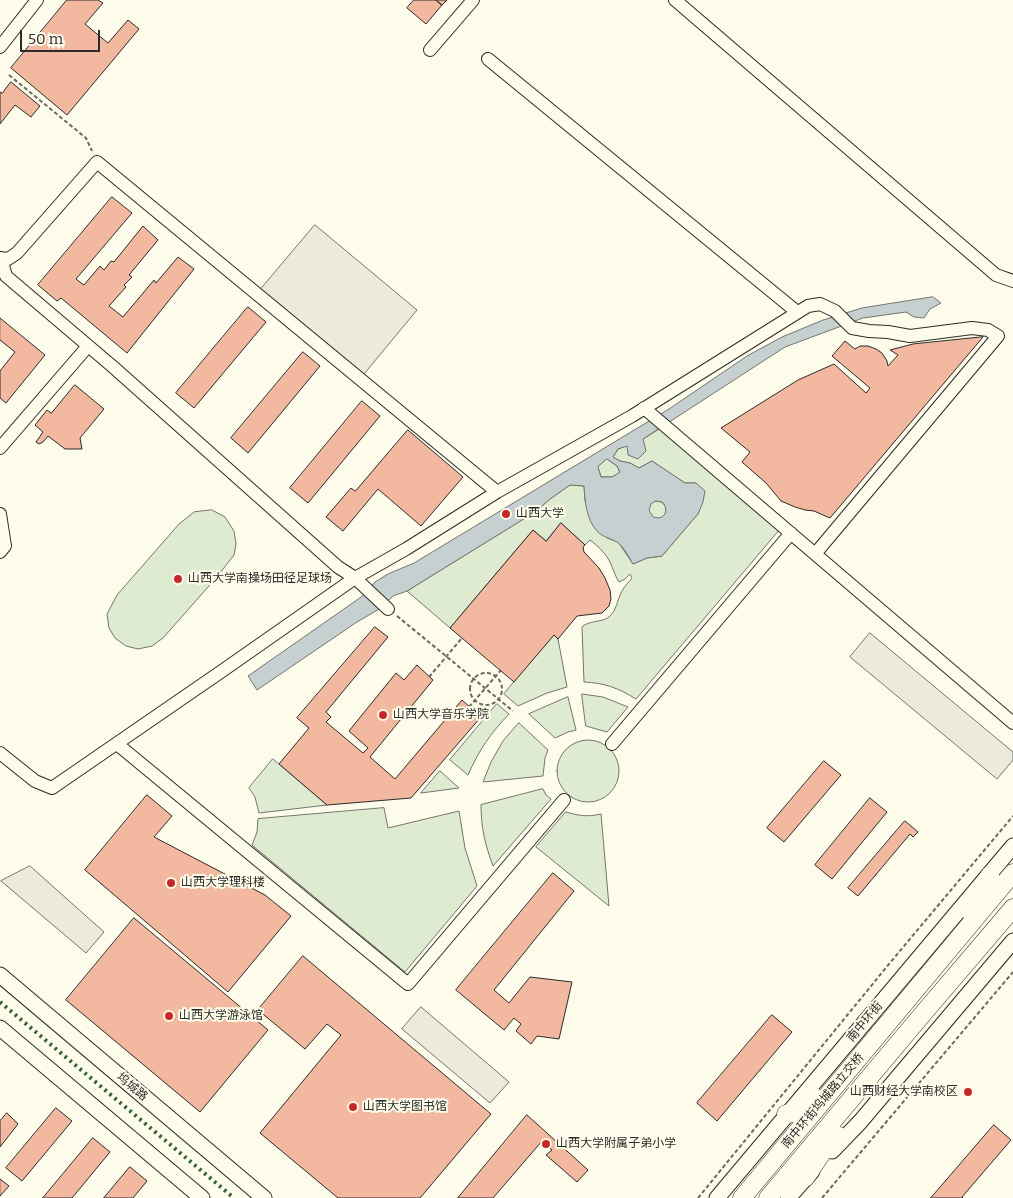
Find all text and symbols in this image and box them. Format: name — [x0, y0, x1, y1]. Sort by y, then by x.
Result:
scale bar — [22, 20, 102, 52]
text: 50 m — [28, 30, 63, 48]
place label: 山西大学 — [516, 507, 564, 521]
marker: 山西大学 — [500, 508, 512, 520]
place label: 山西大学南操场田径足球场 — [188, 572, 332, 586]
marker: 山西大学南操场田径足球场 — [172, 573, 184, 585]
place label: 山西大学音乐学院 — [393, 708, 489, 722]
marker: 山西大学音乐学院 — [377, 709, 389, 721]
place label: 山西大学理科楼 — [181, 876, 265, 890]
marker: 山西大学理科楼 — [165, 877, 177, 889]
street label: 南中环街 — [844, 999, 886, 1045]
place label: 山西大学游泳馆 — [179, 1009, 263, 1023]
marker: 山西大学游泳馆 — [163, 1010, 175, 1022]
street label: 南中环街坞城路立交桥 — [779, 1050, 867, 1152]
street label: 坞城路 — [114, 1070, 150, 1104]
place label: 山西财经大学南校区 — [850, 1085, 958, 1099]
marker: 山西财经大学南校区 — [962, 1086, 974, 1098]
place label: 山西大学图书馆 — [363, 1100, 447, 1114]
marker: 山西大学图书馆 — [347, 1101, 359, 1113]
place label: 山西大学附属子弟小学 — [556, 1137, 676, 1151]
marker: 山西大学附属子弟小学 — [540, 1138, 552, 1150]

